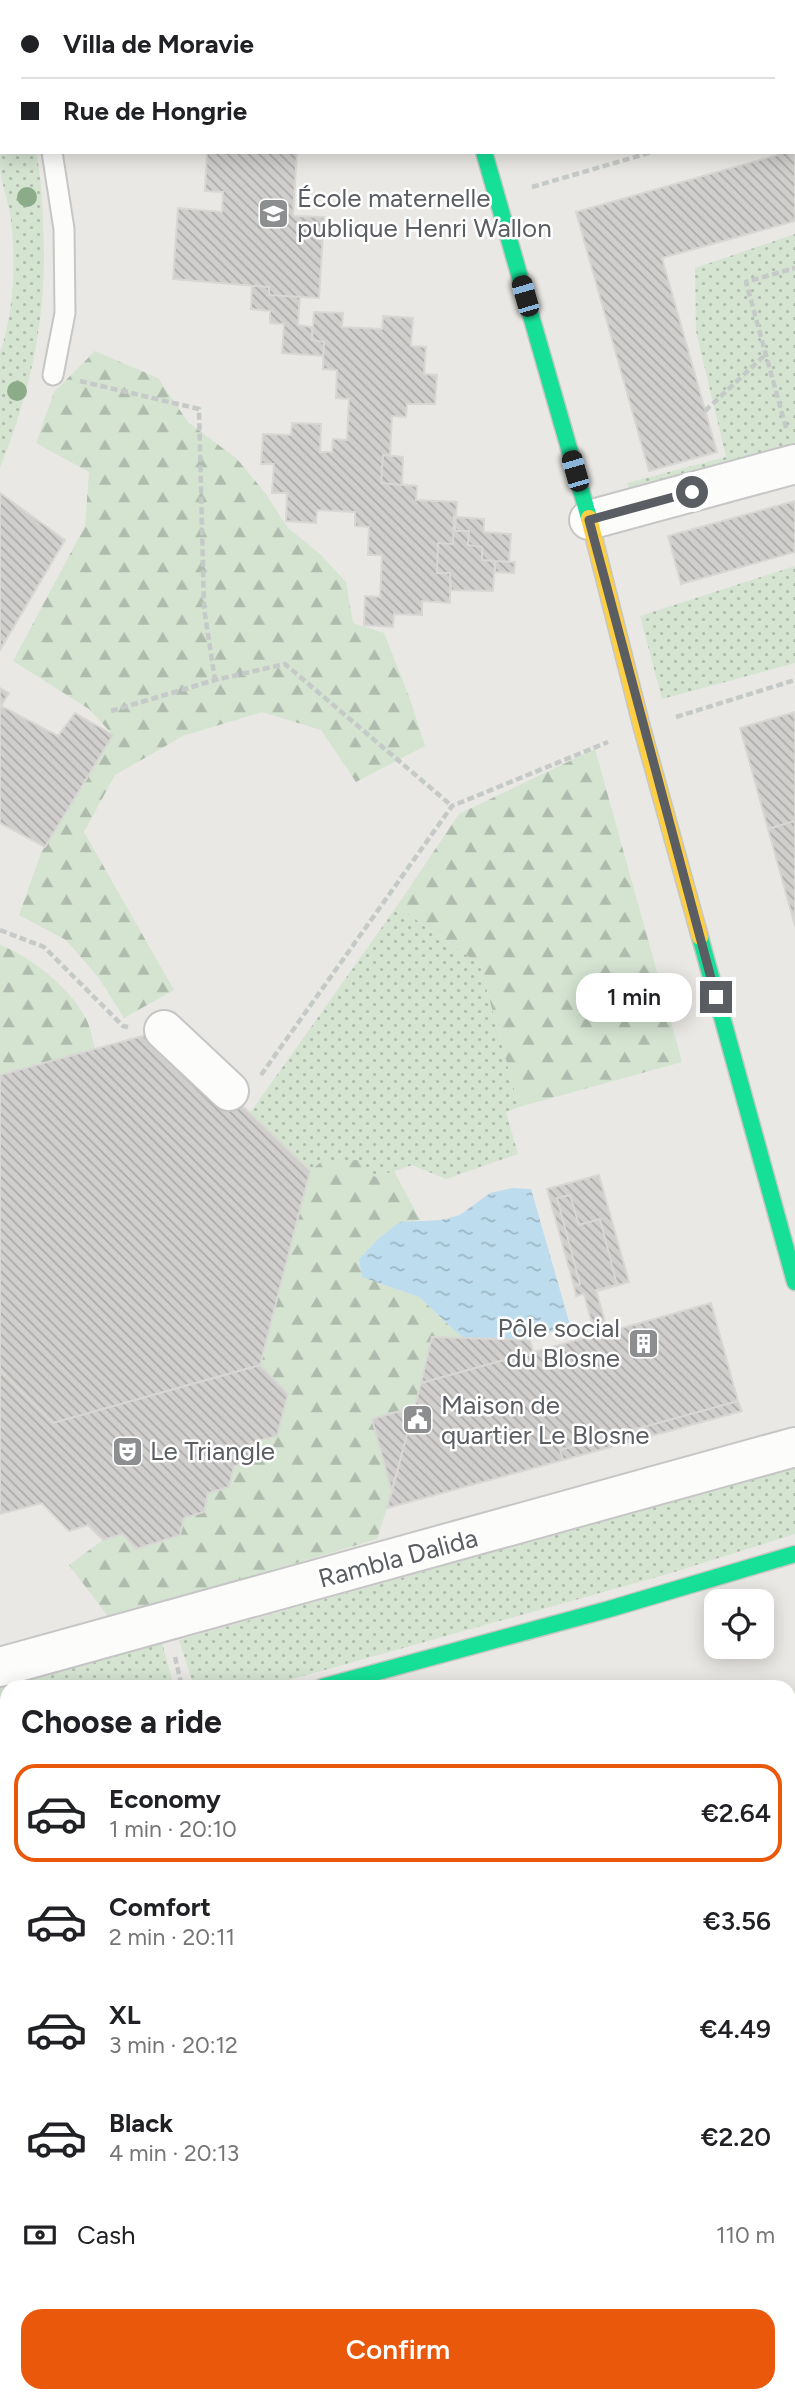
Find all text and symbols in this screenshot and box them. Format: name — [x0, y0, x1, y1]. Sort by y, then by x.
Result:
text: Villa de Moravie — [63, 28, 254, 60]
text: Rue de Hongrie — [63, 95, 247, 127]
place label: École maternelle publique Henri Wallon — [297, 182, 552, 244]
school or university icon: École maternelle publique Henri Wallon — [257, 196, 291, 230]
car — [510, 273, 541, 319]
car — [560, 448, 591, 494]
route start — [676, 476, 708, 508]
callout: 1 min — [576, 972, 692, 1021]
route end — [700, 981, 732, 1013]
text: 1 min — [607, 983, 661, 1011]
place label: Pôle social du Blosne — [498, 1312, 620, 1374]
building icon: Pôle social du Blosne — [626, 1326, 660, 1360]
place label: Maison de quartier Le Blosne — [441, 1389, 650, 1451]
public building icon: Maison de quartier Le Blosne — [401, 1403, 435, 1437]
theatre icon: Le Triangle — [110, 1434, 144, 1468]
place label: Le Triangle — [150, 1435, 275, 1467]
street label: Rambla Dalida — [315, 1521, 481, 1595]
map controls — [704, 1589, 774, 1659]
button: locate — [704, 1589, 774, 1659]
text: Choose a ride — [21, 1703, 222, 1741]
icon: car — [25, 1782, 88, 1845]
text: Economy — [109, 1783, 221, 1815]
text: €2.64 — [701, 1797, 771, 1829]
text: 1 min · 20:10 — [109, 1815, 237, 1843]
icon: car — [25, 1890, 88, 1953]
text: Comfort — [109, 1891, 211, 1923]
text: €3.56 — [703, 1905, 771, 1937]
text: 2 min · 20:11 — [109, 1923, 235, 1951]
icon: car — [25, 1998, 88, 2061]
text: XL — [109, 1999, 141, 2031]
text: €4.49 — [700, 2013, 771, 2045]
text: 3 min · 20:12 — [109, 2031, 238, 2059]
icon: car — [25, 2106, 88, 2169]
text: Black — [109, 2107, 173, 2139]
text: €2.20 — [701, 2121, 771, 2153]
text: 4 min · 20:13 — [109, 2139, 239, 2167]
icon: cash — [21, 2216, 59, 2254]
text: Cash — [77, 2219, 136, 2251]
text: 110 m — [716, 2221, 775, 2249]
button: Confirm — [21, 2309, 775, 2389]

